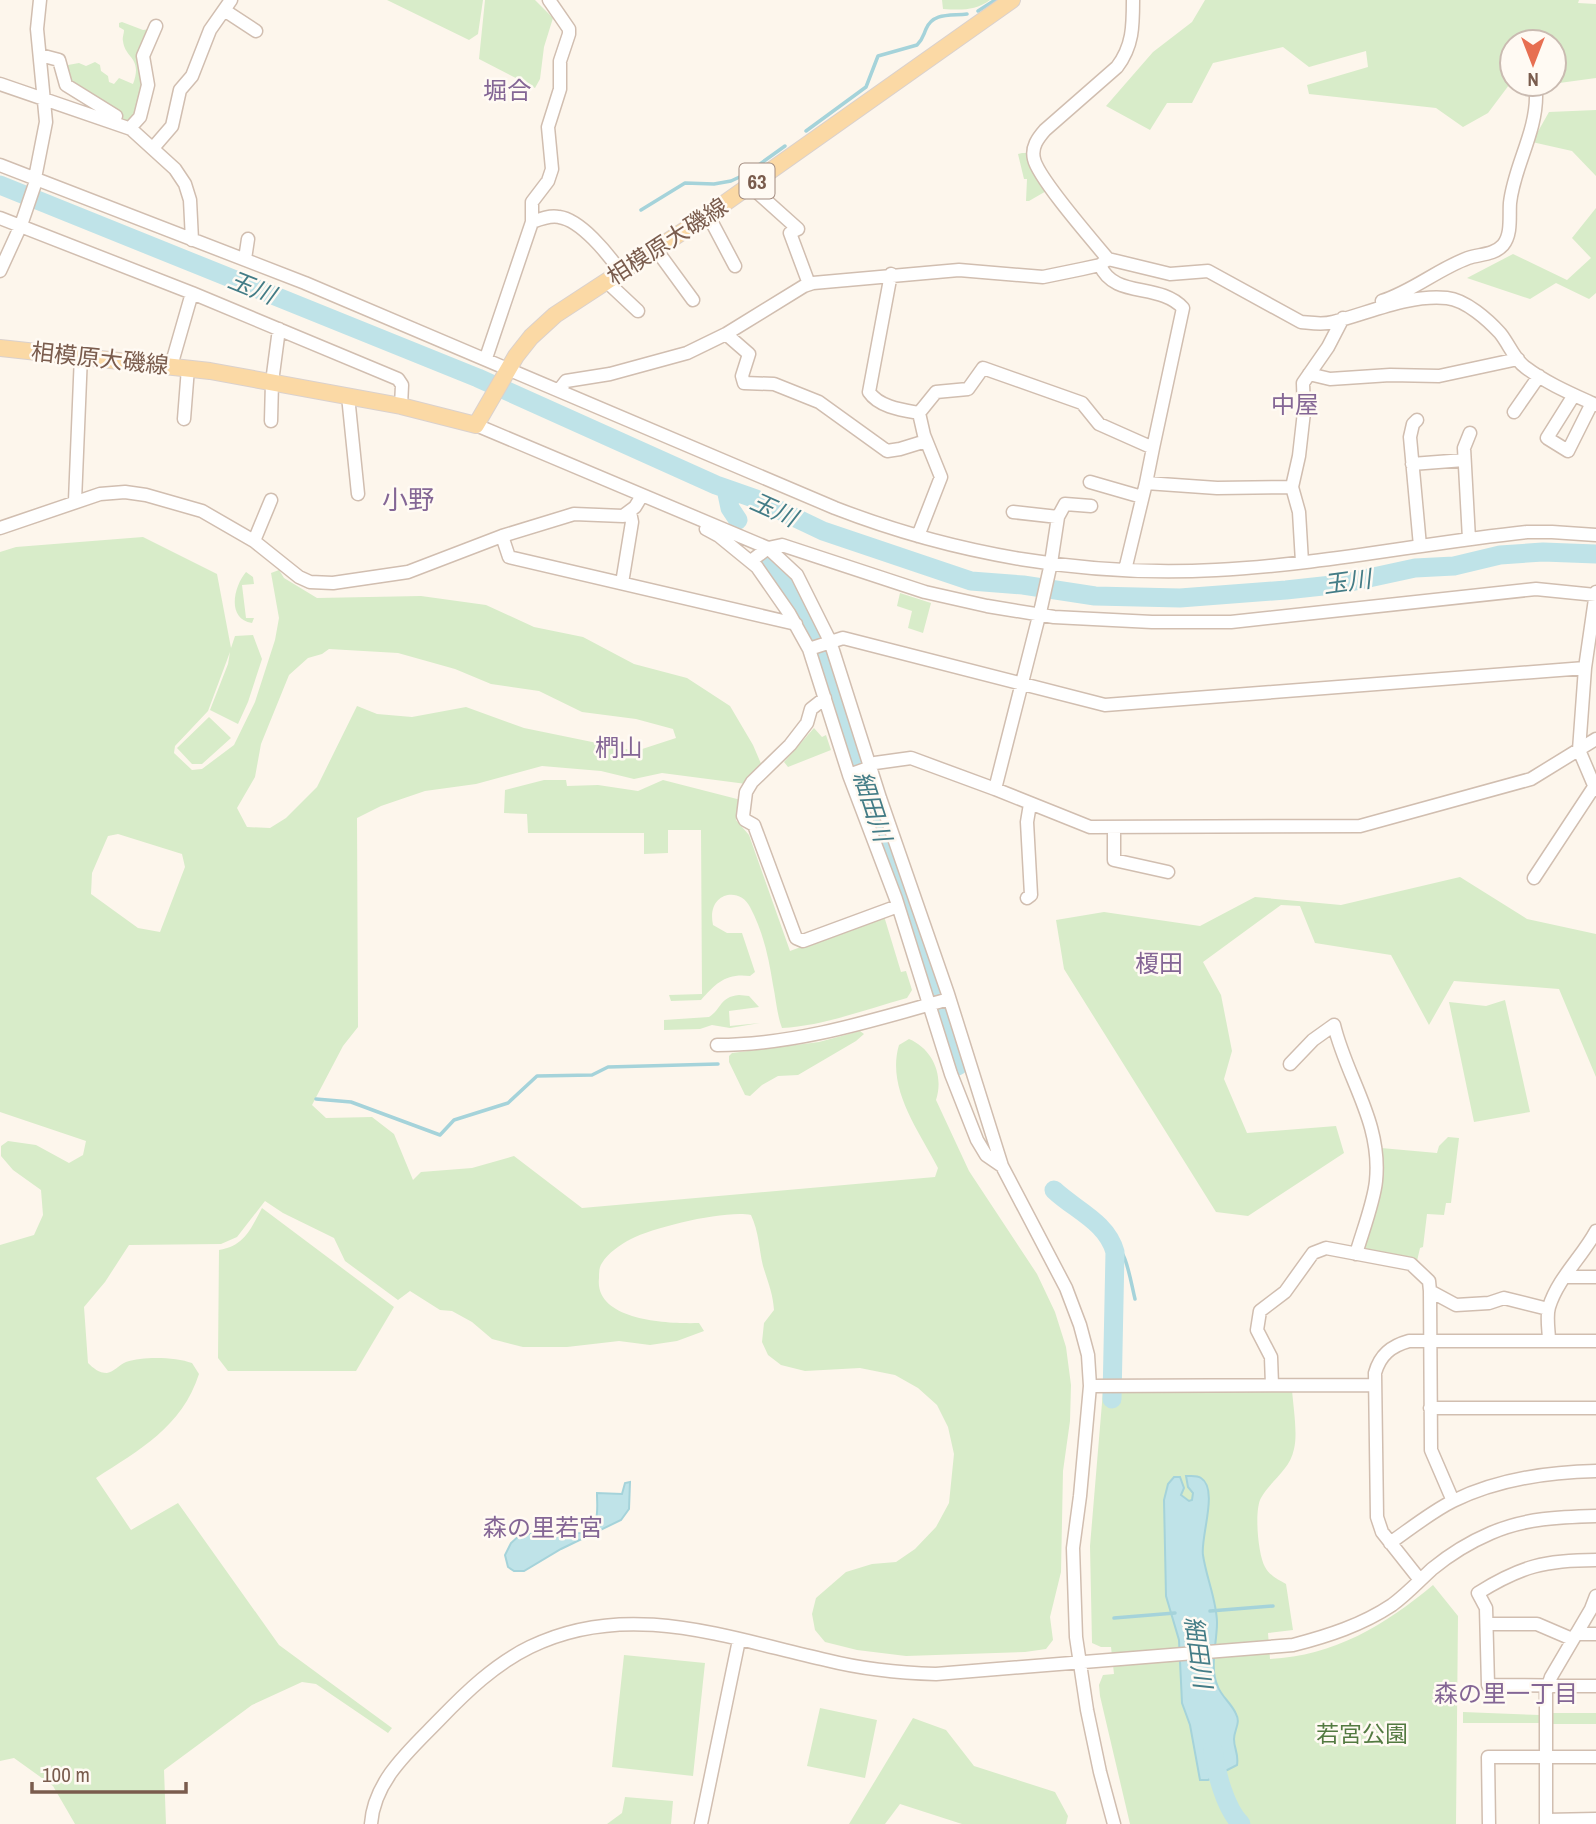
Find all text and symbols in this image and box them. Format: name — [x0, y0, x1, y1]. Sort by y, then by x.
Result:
north arrow — [1498, 28, 1568, 98]
text: N — [1527, 67, 1539, 93]
district label: 堀合 — [483, 74, 531, 106]
road number: 63 — [740, 164, 774, 198]
street label: 相模原大磯線 — [601, 190, 733, 292]
water label: 玉川 — [224, 263, 283, 312]
street label: 相模原大磯線 — [30, 335, 170, 381]
district label: 中屋 — [1271, 388, 1319, 420]
district label: 小野 — [382, 482, 434, 517]
water label: 玉川 — [746, 485, 805, 535]
water label: 玉川 — [1321, 561, 1376, 600]
district label: 椚山 — [595, 731, 643, 763]
water label: 細田川 — [847, 767, 900, 848]
district label: 榎田 — [1135, 947, 1183, 979]
district label: 森の里若宮 — [483, 1511, 603, 1543]
water label: 細田川 — [1178, 1614, 1220, 1693]
district label: 森の里一丁目 — [1434, 1677, 1578, 1709]
park label: 若宮公園 — [1316, 1718, 1408, 1749]
scale bar — [32, 1750, 186, 1794]
text: 100 m — [42, 1760, 90, 1789]

